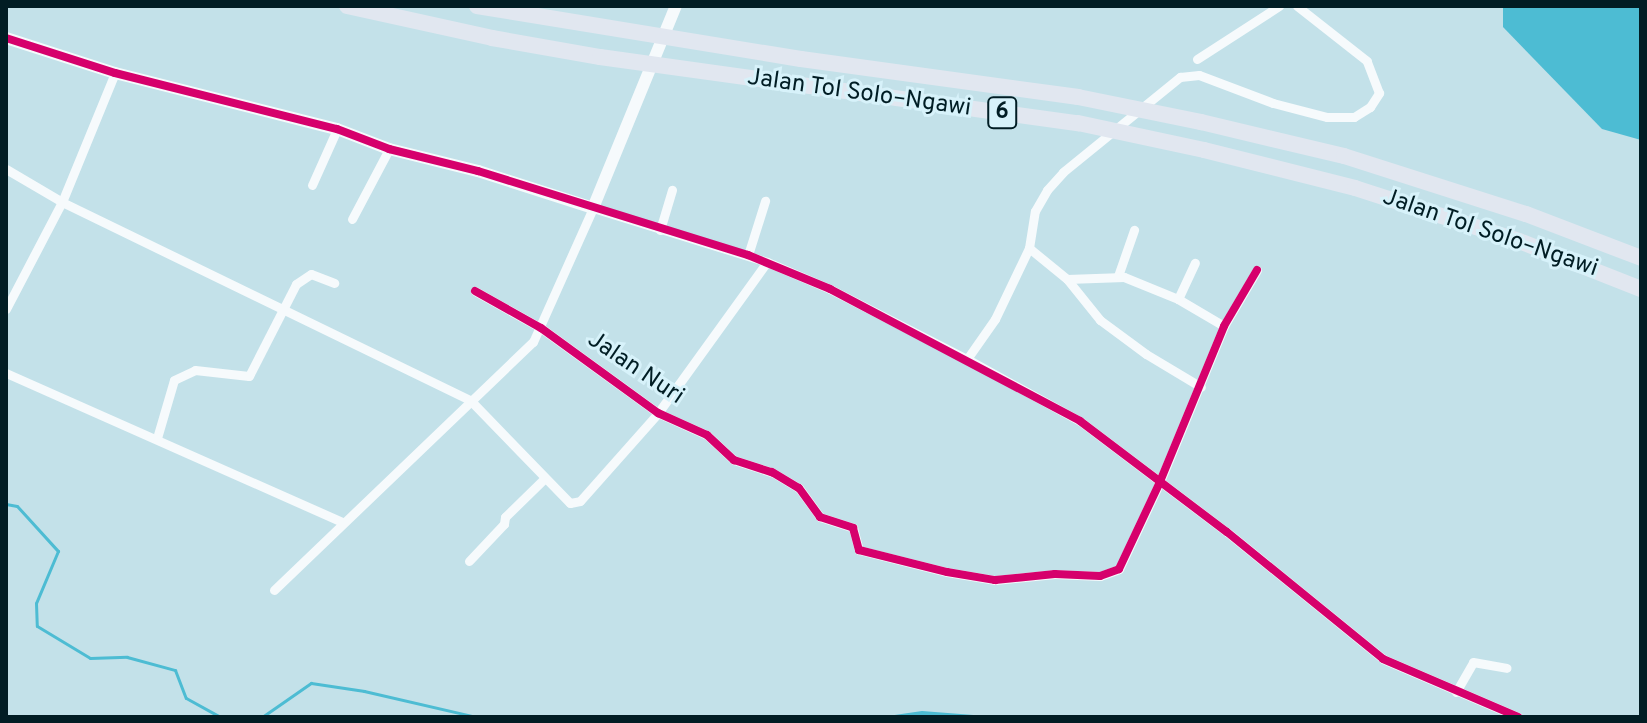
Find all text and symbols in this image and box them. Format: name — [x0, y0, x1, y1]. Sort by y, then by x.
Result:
street label: Jalan Tol Solo–Ngawi — [745, 64, 973, 124]
road number: 6 — [986, 95, 1018, 131]
street label: Jalan Tol Solo–Ngawi — [1378, 183, 1602, 285]
street label: Jalan Nuri — [581, 326, 689, 412]

